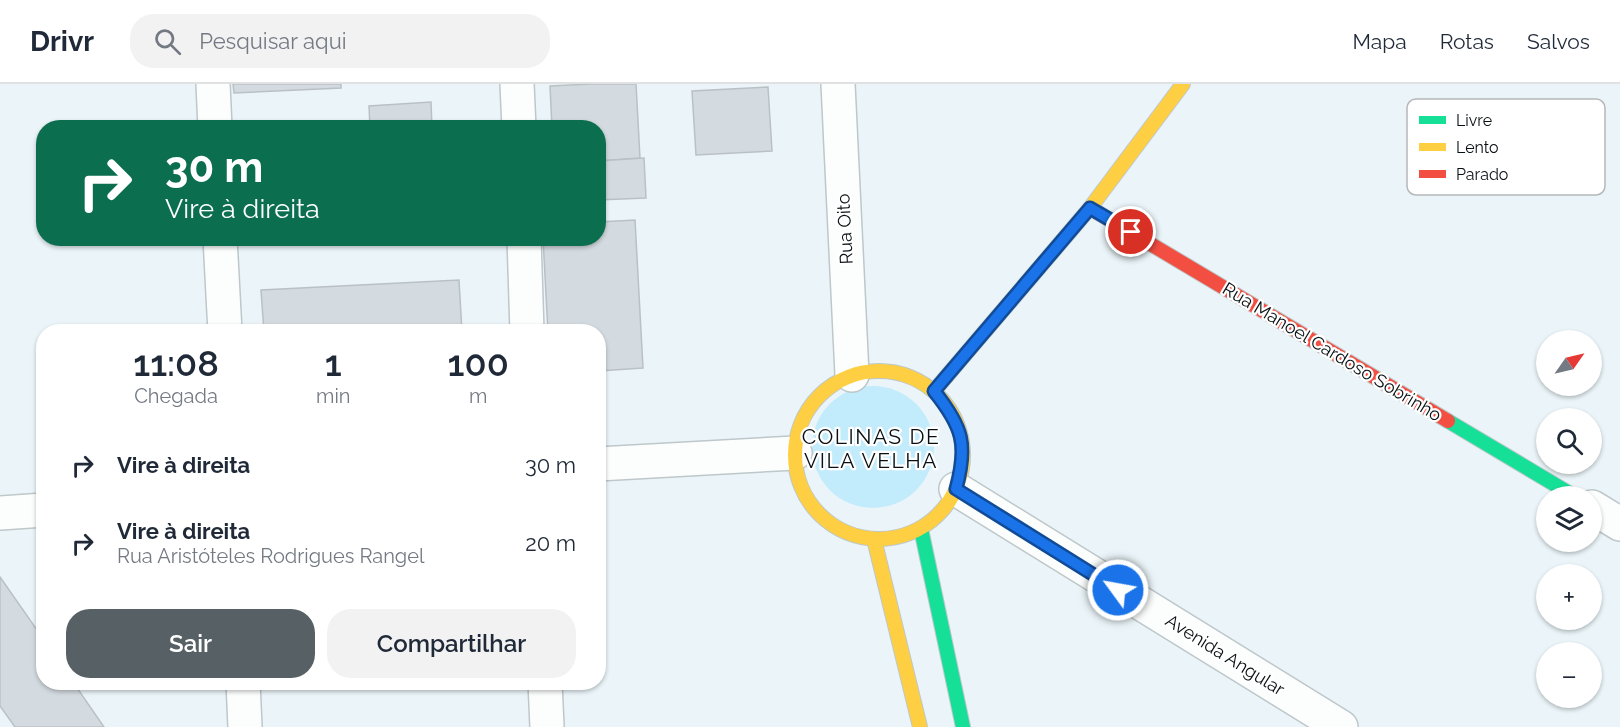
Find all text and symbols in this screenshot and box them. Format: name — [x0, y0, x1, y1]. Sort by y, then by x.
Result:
search box — [130, 14, 550, 68]
text: Drivr — [30, 25, 94, 58]
icon: search — [151, 25, 184, 58]
text: Pesquisar aqui — [199, 28, 347, 54]
text: Mapa — [1353, 29, 1407, 54]
text: Rotas — [1440, 29, 1494, 54]
text: Salvos — [1527, 29, 1590, 54]
legend — [1407, 99, 1605, 195]
text: Livre — [1456, 111, 1492, 130]
text: Lento — [1456, 138, 1499, 157]
text: 30 m — [165, 143, 263, 192]
icon: right — [66, 144, 144, 222]
text: Parado — [1456, 165, 1508, 184]
text: Vire à direita — [165, 193, 320, 224]
street label: Rua Oito — [832, 193, 857, 265]
pin — [1105, 206, 1156, 257]
icon: arrive — [1114, 215, 1147, 248]
street label: Rua Manoel Cardoso Sobrinho — [1219, 278, 1446, 426]
north arrow — [1536, 330, 1602, 396]
map controls — [1536, 330, 1602, 708]
text: 11:08 — [133, 342, 219, 384]
text: 1 — [325, 342, 342, 384]
text: 100 — [448, 342, 509, 384]
text: Chegada — [134, 384, 218, 408]
text: min — [316, 384, 350, 408]
text: m — [469, 384, 487, 408]
button: search — [1536, 408, 1602, 474]
district label: COLINAS DE VILA VELHA — [802, 424, 940, 473]
icon: right — [66, 449, 99, 482]
text: Vire à direita — [117, 452, 250, 478]
text: 30 m — [525, 452, 576, 478]
button: layers — [1536, 486, 1602, 552]
text: Vire à direita — [117, 518, 250, 544]
icon: right — [66, 527, 99, 560]
text: 20 m — [525, 530, 576, 556]
text: Rua Aristóteles Rodrigues Rangel — [117, 544, 424, 568]
position arrow — [1086, 558, 1150, 622]
button: + — [1536, 564, 1602, 630]
button: Sair — [66, 609, 315, 678]
button: Compartilhar — [327, 609, 576, 678]
street label: Avenida Angular — [1162, 610, 1289, 700]
button: − — [1536, 642, 1602, 708]

